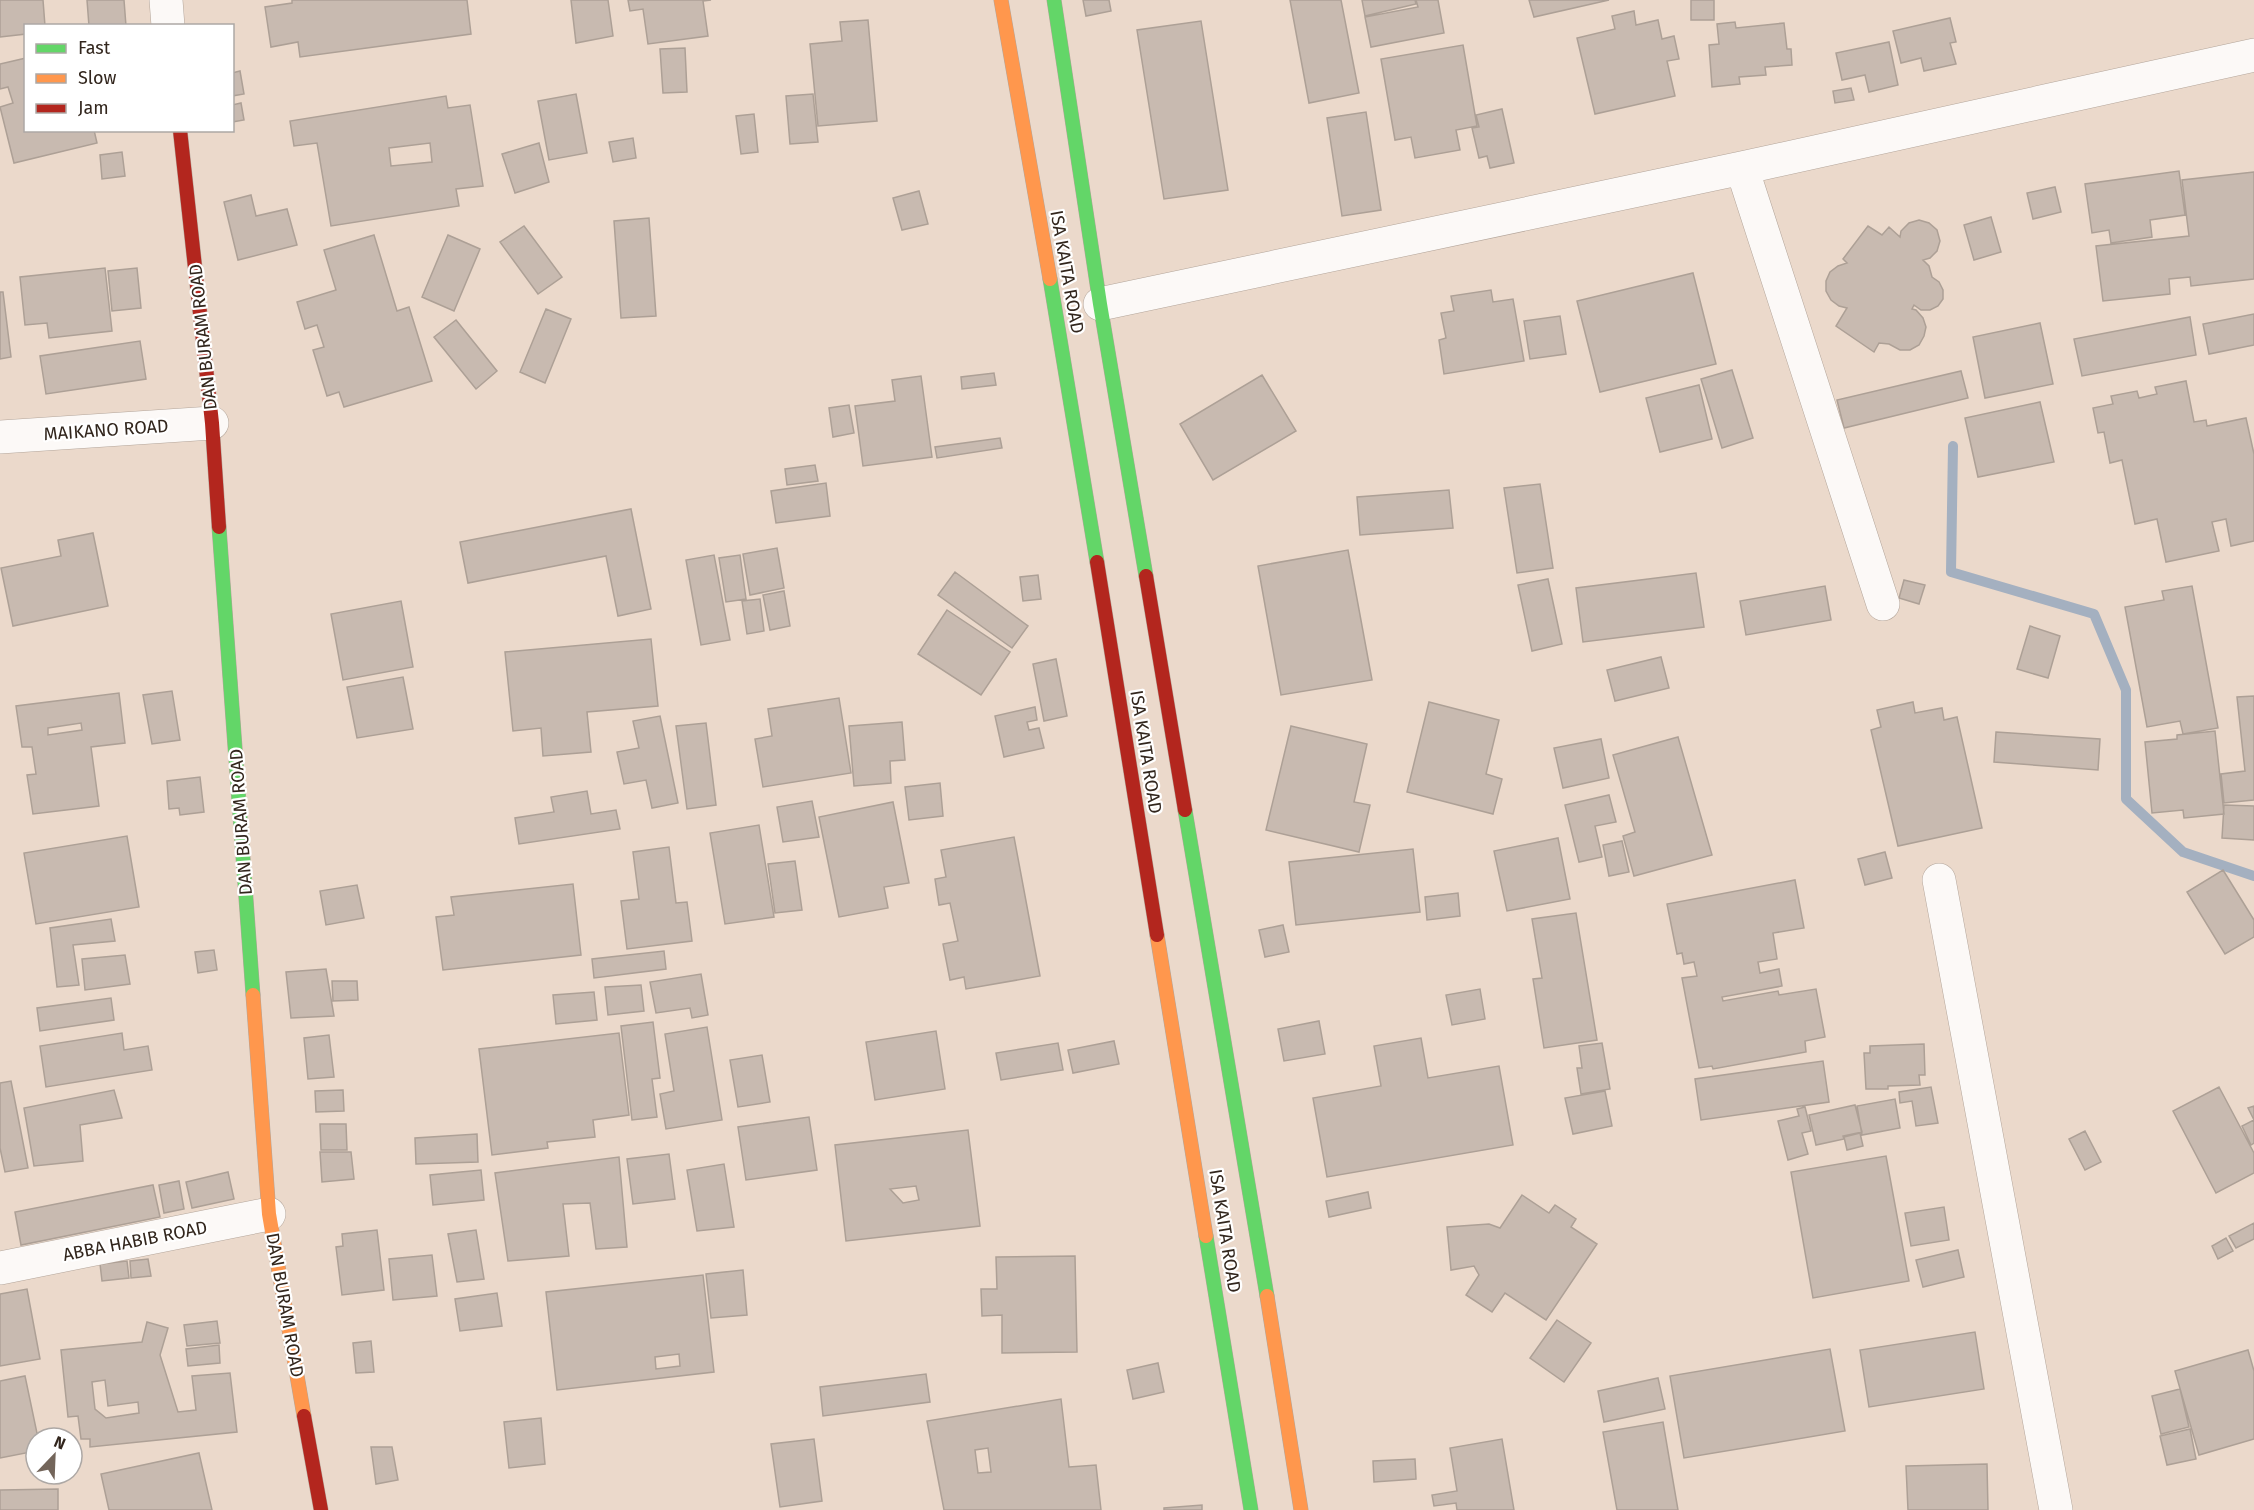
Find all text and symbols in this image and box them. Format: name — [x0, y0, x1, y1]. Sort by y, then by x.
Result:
legend — [24, 24, 234, 132]
text: Fast — [78, 37, 111, 59]
text: Slow — [78, 67, 117, 89]
text: Jam — [78, 97, 109, 119]
street label: ISA KAITA ROAD — [1045, 209, 1089, 335]
street label: DAN BURAM ROAD — [184, 263, 222, 411]
street label: MAIKANO ROAD — [43, 415, 169, 445]
street label: ISA KAITA ROAD — [1125, 689, 1167, 815]
street label: DAN BURAM ROAD — [225, 748, 257, 896]
street label: ISA KAITA ROAD — [1204, 1168, 1246, 1294]
street label: ABBA HABIB ROAD — [61, 1216, 209, 1266]
street label: DAN BURAM ROAD — [261, 1231, 309, 1379]
north arrow — [24, 1426, 84, 1486]
text: N — [51, 1432, 68, 1453]

